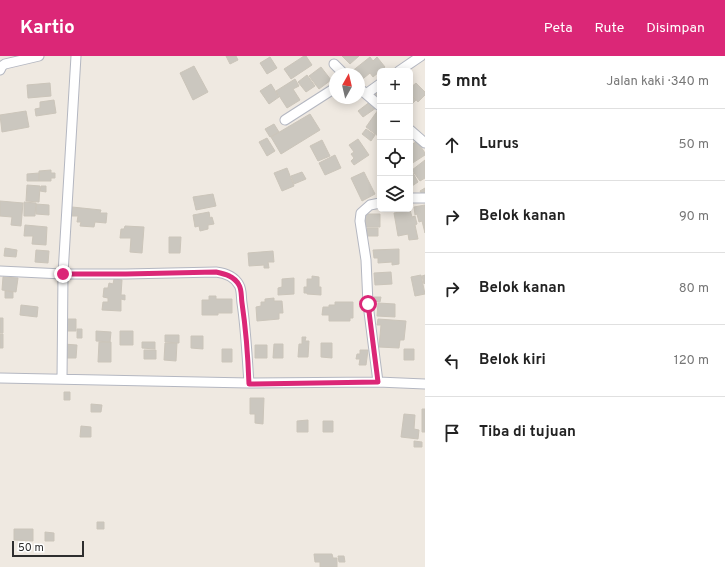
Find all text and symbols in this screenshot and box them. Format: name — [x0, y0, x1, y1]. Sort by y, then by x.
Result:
text: Kartio — [20, 16, 75, 40]
text: Peta — [544, 20, 573, 37]
text: Rute — [595, 20, 624, 37]
text: Disimpan — [646, 20, 705, 37]
north arrow — [329, 68, 365, 104]
map controls — [377, 68, 413, 212]
button: + — [377, 68, 413, 104]
text: 5 mnt — [441, 71, 487, 93]
text: Jalan kaki · 340 m — [606, 74, 709, 90]
button: − — [377, 104, 413, 140]
icon: ahead — [441, 134, 463, 156]
text: Lurus — [479, 135, 519, 154]
text: 50 m — [679, 137, 709, 153]
button: locate — [377, 140, 413, 176]
button: layers — [377, 176, 413, 212]
icon: right — [441, 206, 463, 228]
text: Belok kanan — [479, 207, 566, 226]
text: 90 m — [679, 209, 709, 225]
route end — [54, 265, 72, 283]
icon: right — [441, 278, 463, 300]
text: Belok kanan — [479, 279, 566, 298]
text: 80 m — [679, 281, 709, 297]
route start — [359, 295, 377, 313]
icon: left — [441, 350, 463, 372]
text: Belok kiri — [479, 351, 546, 370]
text: 120 m — [674, 353, 709, 369]
icon: arrive — [441, 422, 463, 444]
text: Tiba di tujuan — [479, 423, 576, 442]
scale bar — [12, 539, 84, 558]
text: 50 m — [18, 541, 44, 555]

